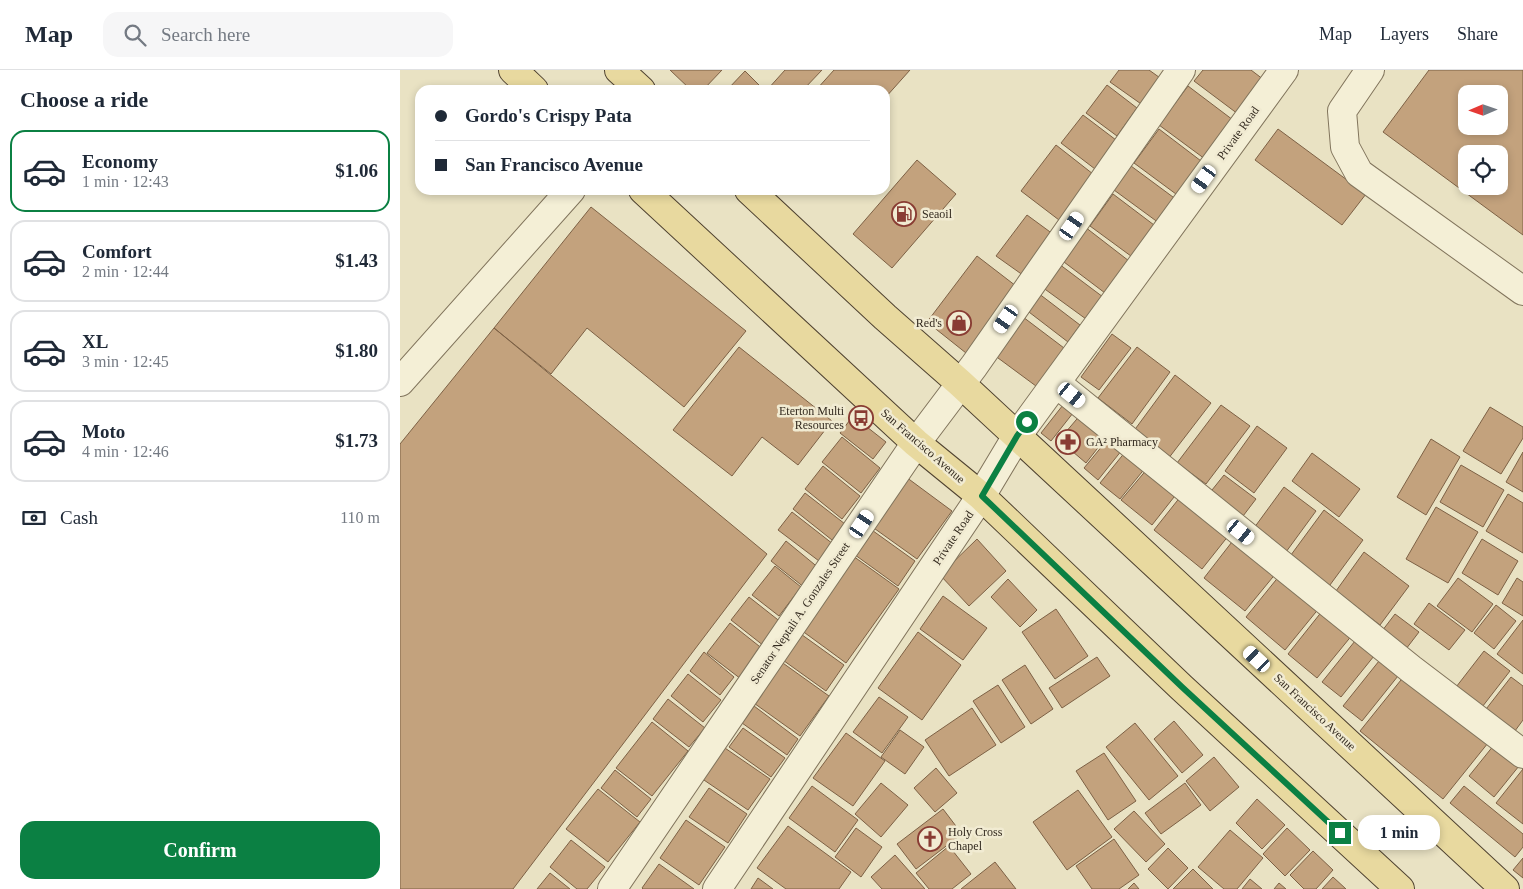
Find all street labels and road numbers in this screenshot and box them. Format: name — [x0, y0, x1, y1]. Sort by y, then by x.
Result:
street label: Private Road — [1214, 104, 1262, 162]
street label: San Francisco Avenue — [878, 406, 968, 486]
street label: Private Road — [930, 508, 976, 568]
street label: Senator Neptali A. Gonzales Street — [747, 539, 853, 686]
street label: San Francisco Avenue — [1271, 671, 1359, 753]

